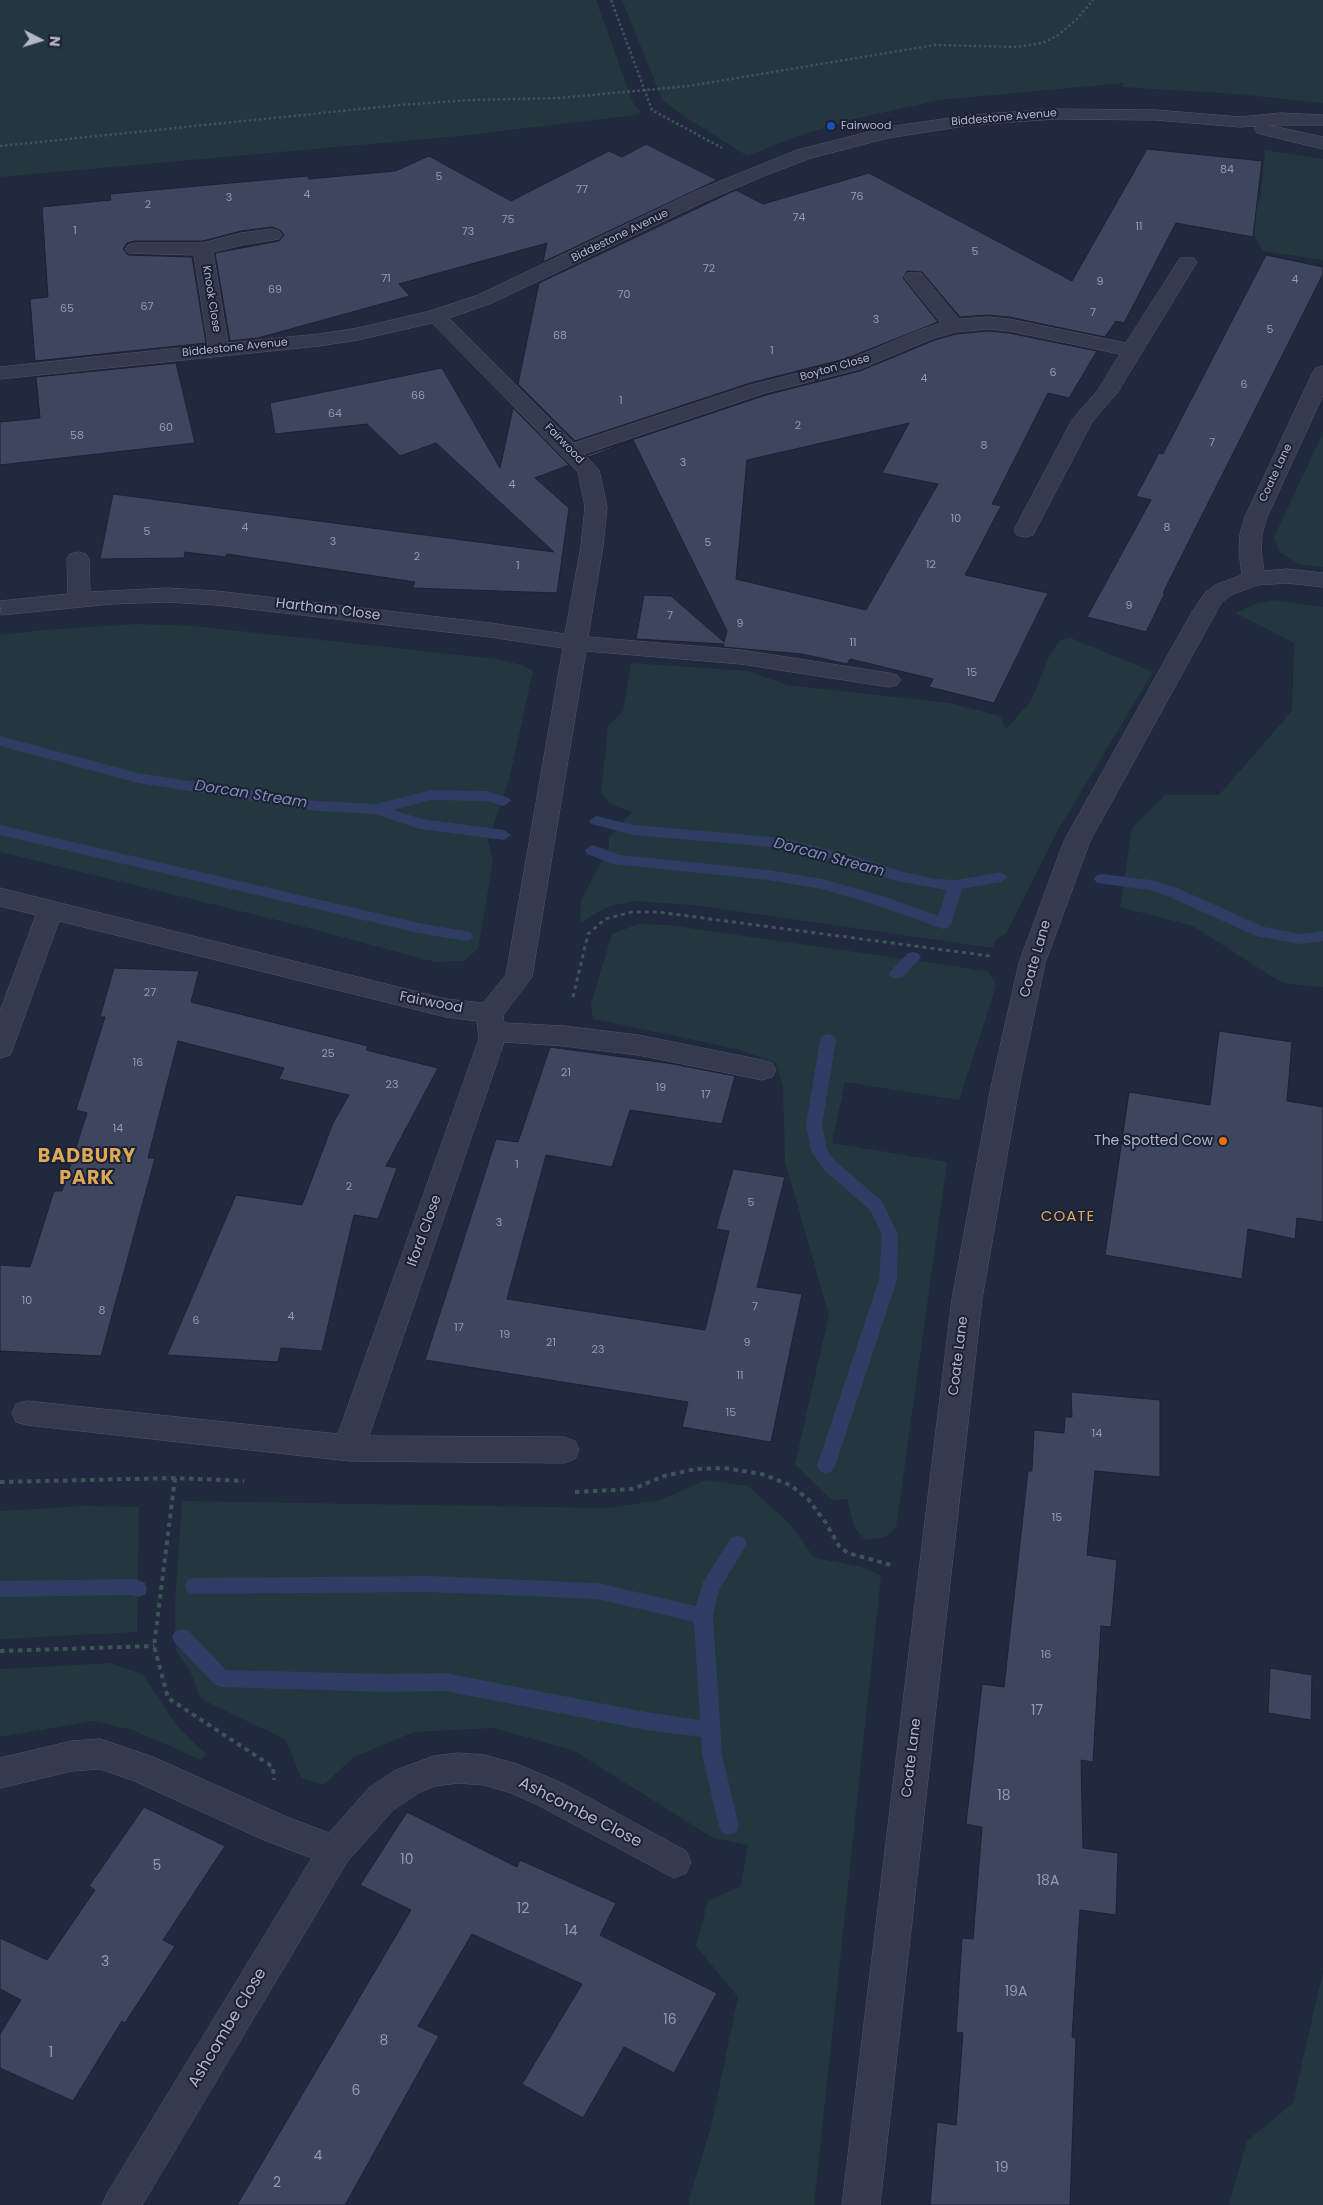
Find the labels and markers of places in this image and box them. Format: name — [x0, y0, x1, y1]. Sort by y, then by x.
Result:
place label: Fairwood — [841, 119, 891, 133]
marker: Fairwood — [825, 120, 837, 132]
place label: The Spotted Cow — [1094, 1133, 1213, 1149]
marker: The Spotted Cow — [1217, 1135, 1229, 1147]

